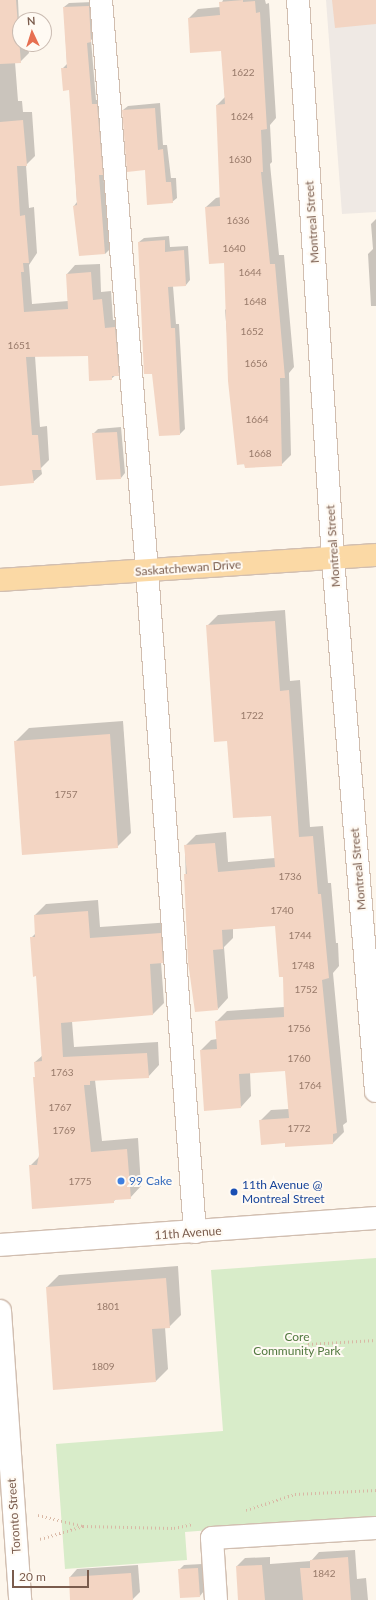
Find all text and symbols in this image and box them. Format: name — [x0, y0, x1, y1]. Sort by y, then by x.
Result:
north arrow — [12, 12, 52, 52]
text: N — [27, 14, 36, 27]
house number: 1622 — [231, 67, 255, 79]
house number: 1624 — [230, 111, 254, 123]
house number: 1630 — [228, 154, 252, 166]
street label: Montreal Street — [302, 180, 322, 264]
house number: 1636 — [226, 215, 250, 227]
house number: 1640 — [222, 243, 246, 255]
house number: 1644 — [238, 267, 262, 279]
house number: 1648 — [243, 296, 267, 308]
house number: 1652 — [240, 326, 264, 338]
house number: 1651 — [7, 340, 31, 352]
house number: 1656 — [244, 358, 268, 370]
house number: 1664 — [245, 414, 269, 426]
house number: 1668 — [248, 448, 272, 460]
street label: Montreal Street — [323, 504, 343, 588]
street label: Saskatchewan Drive — [135, 557, 241, 579]
house number: 1722 — [240, 710, 264, 722]
house number: 1757 — [54, 789, 78, 801]
street label: Montreal Street — [347, 827, 369, 911]
house number: 1736 — [278, 871, 302, 883]
house number: 1740 — [270, 905, 294, 917]
house number: 1744 — [288, 930, 312, 942]
house number: 1748 — [291, 960, 315, 972]
house number: 1752 — [294, 984, 318, 996]
house number: 1756 — [287, 1023, 311, 1035]
house number: 1760 — [287, 1053, 311, 1065]
house number: 1763 — [50, 1067, 74, 1079]
house number: 1764 — [298, 1080, 322, 1092]
house number: 1767 — [48, 1102, 72, 1114]
house number: 1772 — [287, 1123, 311, 1135]
house number: 1769 — [52, 1125, 76, 1137]
place label: 99 Cake — [129, 1174, 172, 1188]
house number: 1775 — [68, 1176, 92, 1188]
marker: 99 Cake — [116, 1176, 126, 1186]
place label: 11th Avenue @ Montreal Street — [242, 1178, 325, 1206]
marker: 11th Avenue @ Montreal Street — [229, 1187, 239, 1197]
street label: 11th Avenue — [154, 1223, 222, 1243]
house number: 1801 — [96, 1301, 120, 1313]
park label: Core Community Park — [253, 1330, 341, 1358]
house number: 1809 — [91, 1361, 115, 1373]
street label: Toronto Street — [4, 1478, 24, 1554]
scale bar — [14, 1562, 91, 1588]
house number: 1842 — [312, 1568, 336, 1580]
text: 20 m — [19, 1569, 46, 1584]

